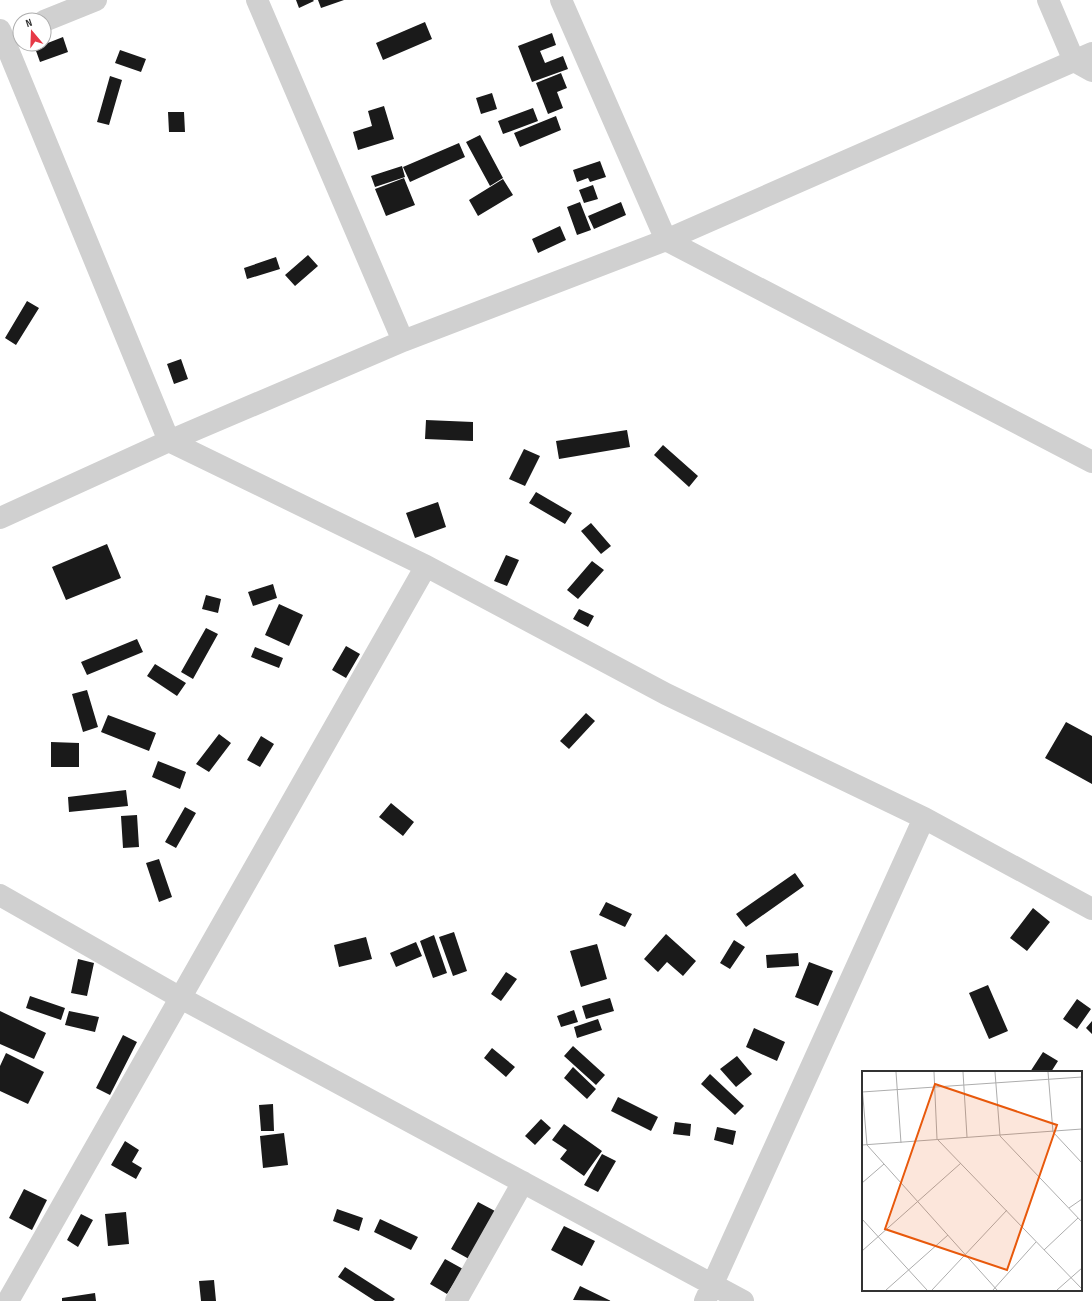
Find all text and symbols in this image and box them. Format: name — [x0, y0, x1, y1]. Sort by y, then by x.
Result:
north arrow — [12, 12, 52, 52]
text: N — [24, 16, 34, 30]
inset map — [862, 1071, 1082, 1291]

